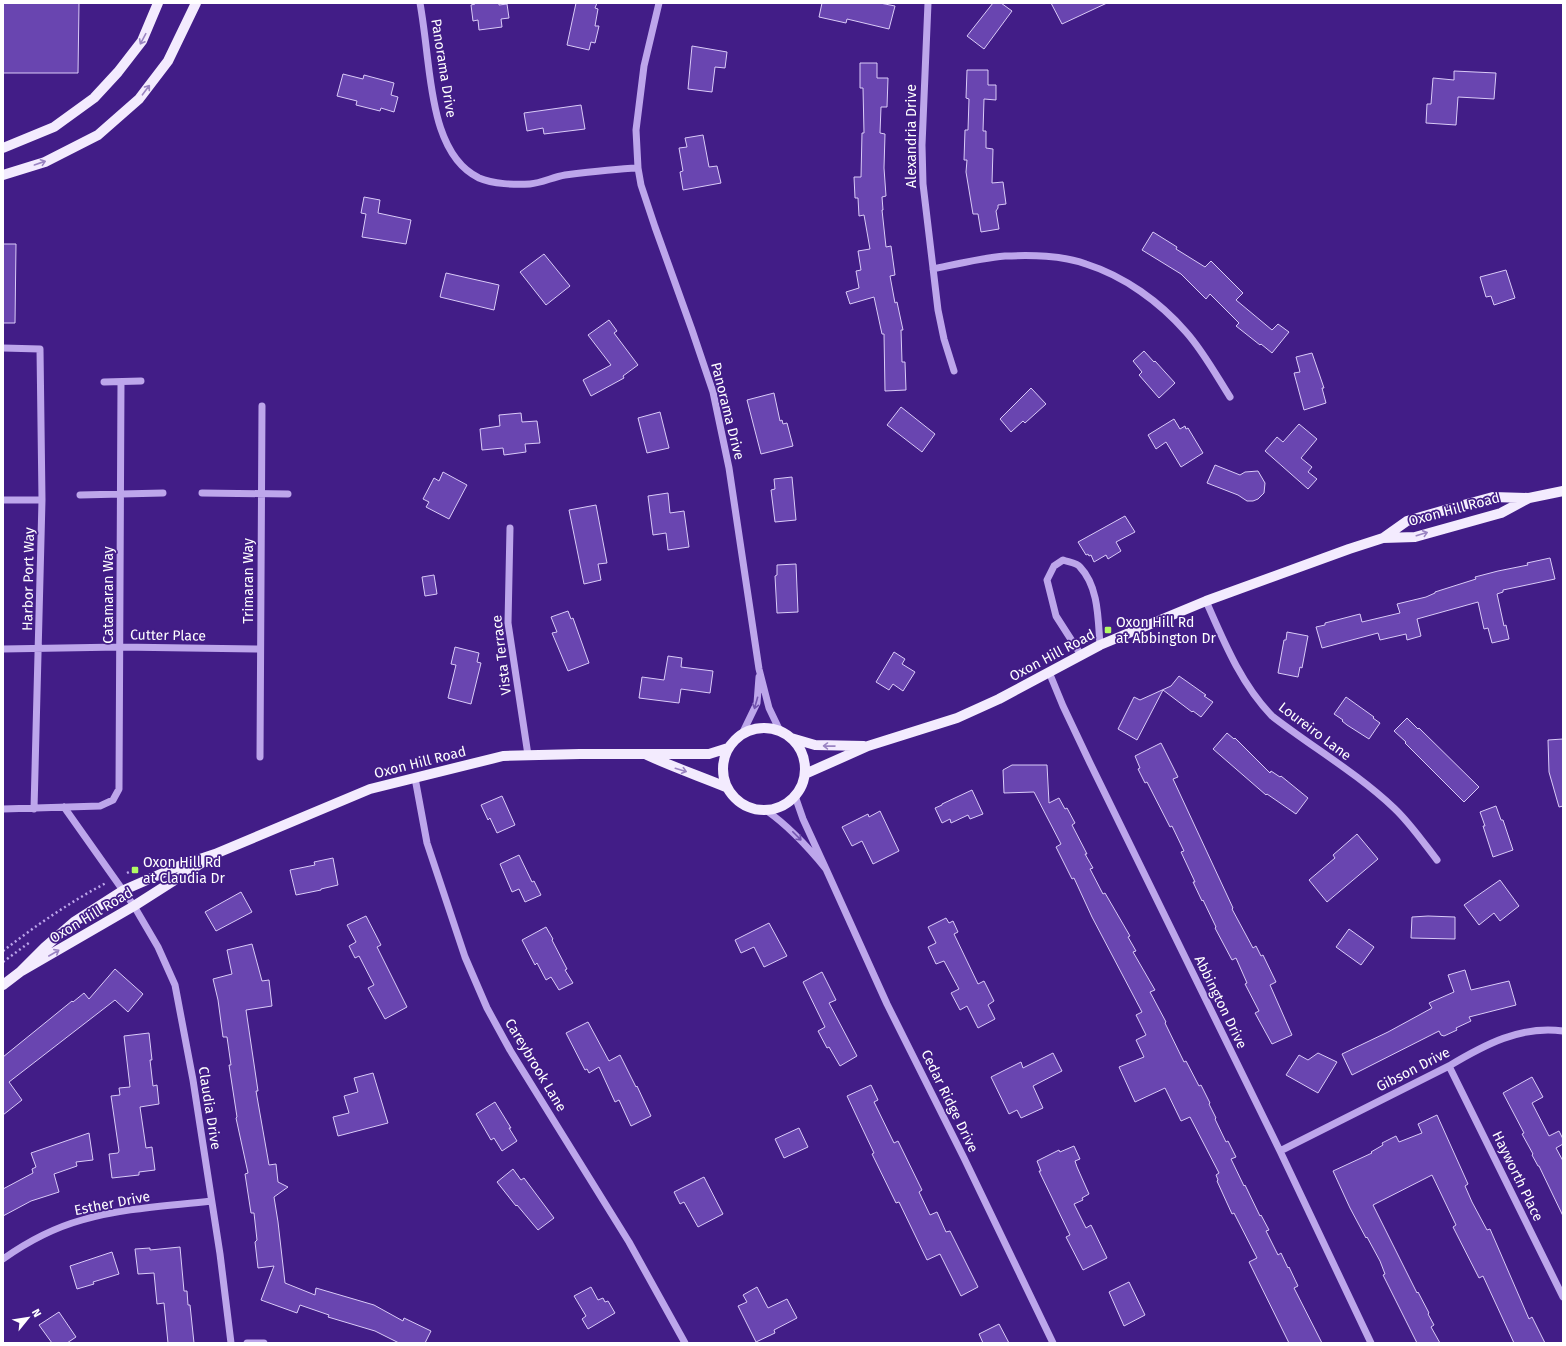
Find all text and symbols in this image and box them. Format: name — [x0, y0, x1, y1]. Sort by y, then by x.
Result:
street label: Panorama Drive — [427, 17, 460, 119]
one-way arrow — [138, 32, 146, 44]
street label: Alexandria Drive — [903, 84, 920, 188]
one-way arrow — [142, 85, 150, 96]
one-way arrow — [33, 159, 46, 166]
street label: Panorama Drive — [707, 361, 748, 462]
street label: Oxon Hill Road — [1407, 489, 1502, 530]
street label: Harbor Port Way — [19, 527, 38, 631]
one-way arrow — [1415, 530, 1428, 537]
street label: Trimaran Way — [240, 538, 257, 624]
street label: Catamaran Way — [100, 546, 117, 644]
street label: Vista Terrace — [488, 614, 515, 696]
place label: Oxon Hill Rd at Abbington Dr — [1116, 614, 1216, 647]
marker: Oxon Hill Rd at Abbington Dr — [1103, 625, 1113, 635]
street label: Cutter Place — [130, 626, 206, 645]
street label: Oxon Hill Road — [1007, 626, 1098, 685]
one-way arrow — [752, 696, 759, 709]
street label: Loureiro Lane — [1275, 699, 1354, 764]
one-way arrow — [823, 742, 836, 750]
street label: Oxon Hill Road — [372, 743, 468, 782]
one-way arrow — [674, 767, 687, 774]
one-way arrow — [792, 831, 802, 841]
place label: Oxon Hill Rd at Claudia Dr — [143, 854, 226, 887]
marker: Oxon Hill Rd at Claudia Dr — [130, 865, 140, 875]
street label: Oxon Hill Road — [47, 884, 136, 947]
one-way arrow — [48, 948, 60, 956]
street label: Abbington Drive — [1191, 953, 1251, 1052]
street label: Careybrook Lane — [501, 1016, 570, 1115]
street label: Gibson Drive — [1373, 1044, 1453, 1095]
street label: Cedar Ridge Drive — [917, 1047, 982, 1155]
street label: Claudia Drive — [195, 1065, 224, 1151]
street label: Hayworth Place — [1488, 1128, 1547, 1224]
street label: Esther Drive — [73, 1188, 151, 1219]
north arrow — [8, 1298, 48, 1338]
text: N — [29, 1307, 44, 1320]

